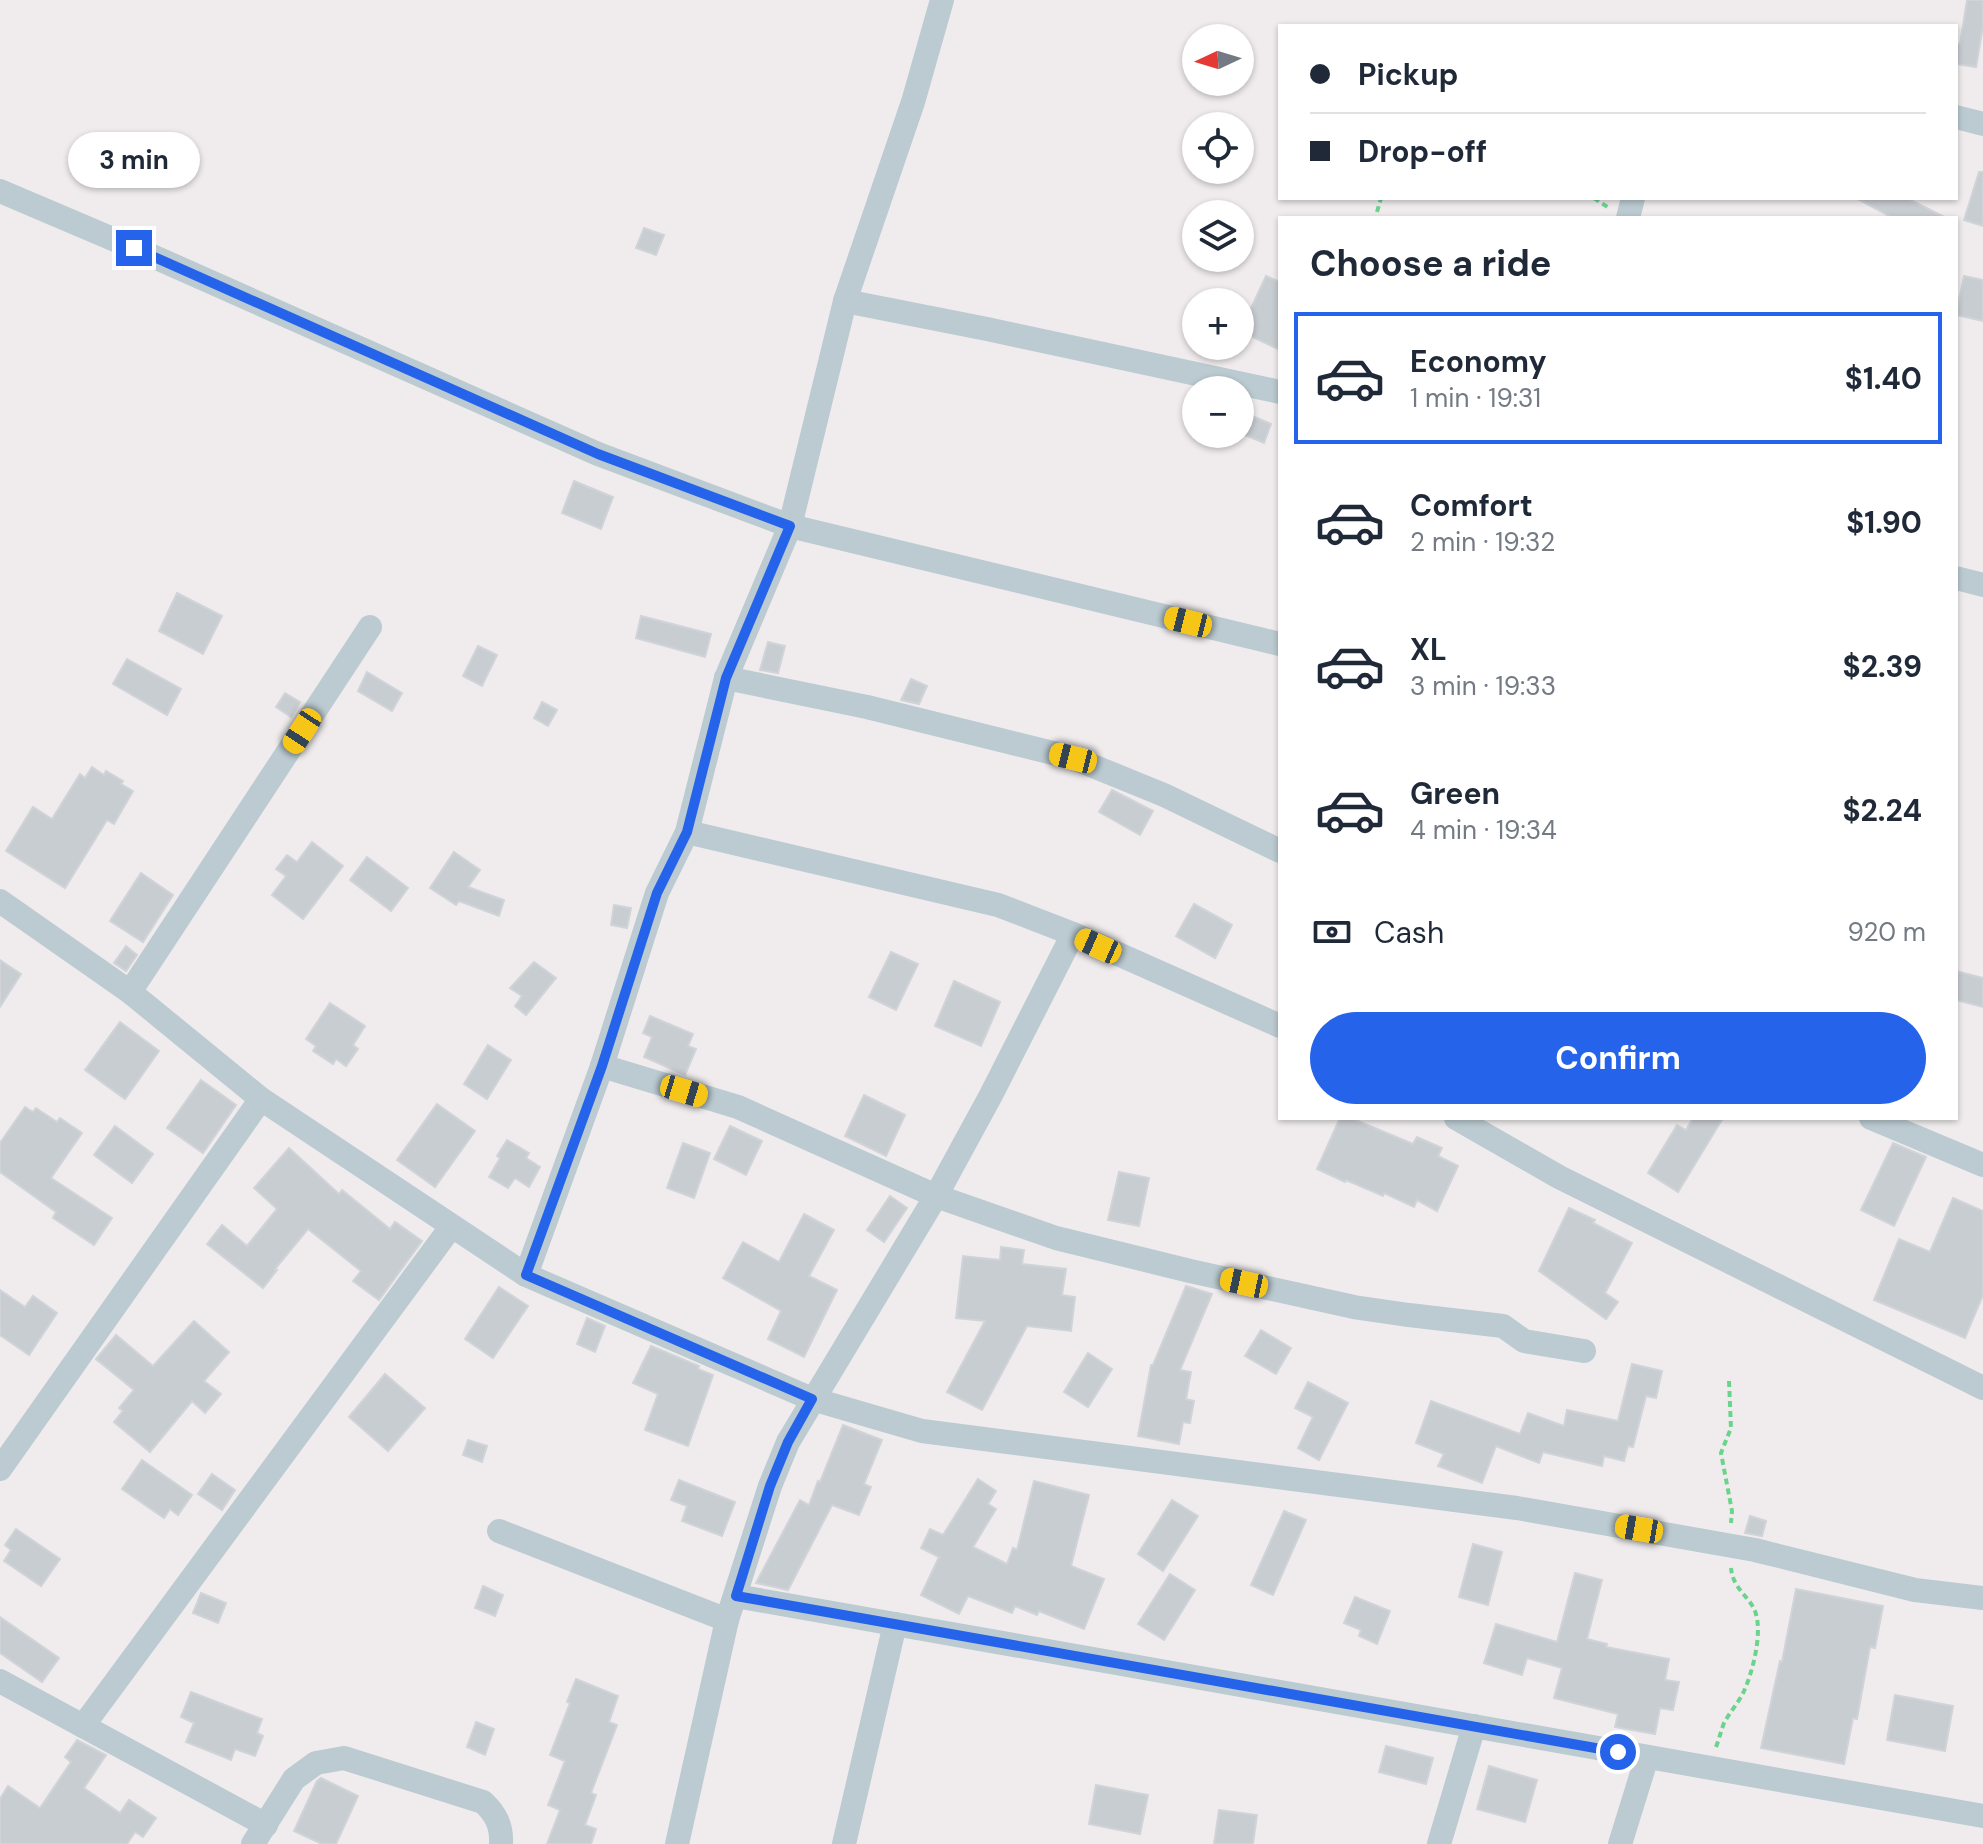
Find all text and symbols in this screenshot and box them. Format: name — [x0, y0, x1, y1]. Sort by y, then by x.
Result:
north arrow — [1182, 24, 1254, 96]
map controls — [1182, 24, 1254, 448]
text: Pickup — [1358, 55, 1458, 94]
button: locate — [1182, 112, 1254, 184]
callout: 3 min — [68, 132, 200, 188]
text: Drop-off — [1358, 132, 1487, 171]
text: 3 min — [99, 143, 169, 177]
button: layers — [1182, 200, 1254, 272]
route end — [116, 230, 152, 266]
text: Choose a ride — [1310, 240, 1551, 287]
button: + — [1182, 288, 1254, 360]
icon: car — [1314, 342, 1386, 414]
text: Economy — [1410, 342, 1547, 381]
text: $1.40 — [1845, 359, 1922, 398]
button: − — [1182, 376, 1254, 448]
text: 1 min · 19:31 — [1410, 381, 1541, 415]
icon: car — [1314, 486, 1386, 558]
text: Comfort — [1410, 486, 1533, 525]
text: $1.90 — [1846, 503, 1922, 542]
text: 2 min · 19:32 — [1410, 525, 1555, 559]
car — [1162, 605, 1214, 639]
icon: car — [1314, 630, 1386, 702]
text: XL — [1410, 630, 1447, 669]
text: $2.39 — [1843, 647, 1922, 686]
text: 3 min · 19:33 — [1410, 669, 1556, 703]
car — [279, 704, 325, 758]
car — [1047, 741, 1099, 775]
icon: car — [1314, 774, 1386, 846]
text: Green — [1410, 774, 1500, 813]
text: $2.24 — [1842, 791, 1922, 830]
text: 4 min · 19:34 — [1410, 813, 1557, 847]
icon: cash — [1310, 910, 1354, 954]
text: Cash — [1374, 913, 1444, 952]
text: 920 m — [1848, 915, 1926, 949]
car — [1071, 925, 1125, 967]
button: Confirm — [1310, 1012, 1926, 1104]
car — [658, 1073, 710, 1109]
car — [1218, 1266, 1270, 1300]
car — [1613, 1513, 1665, 1545]
route start — [1600, 1734, 1636, 1770]

